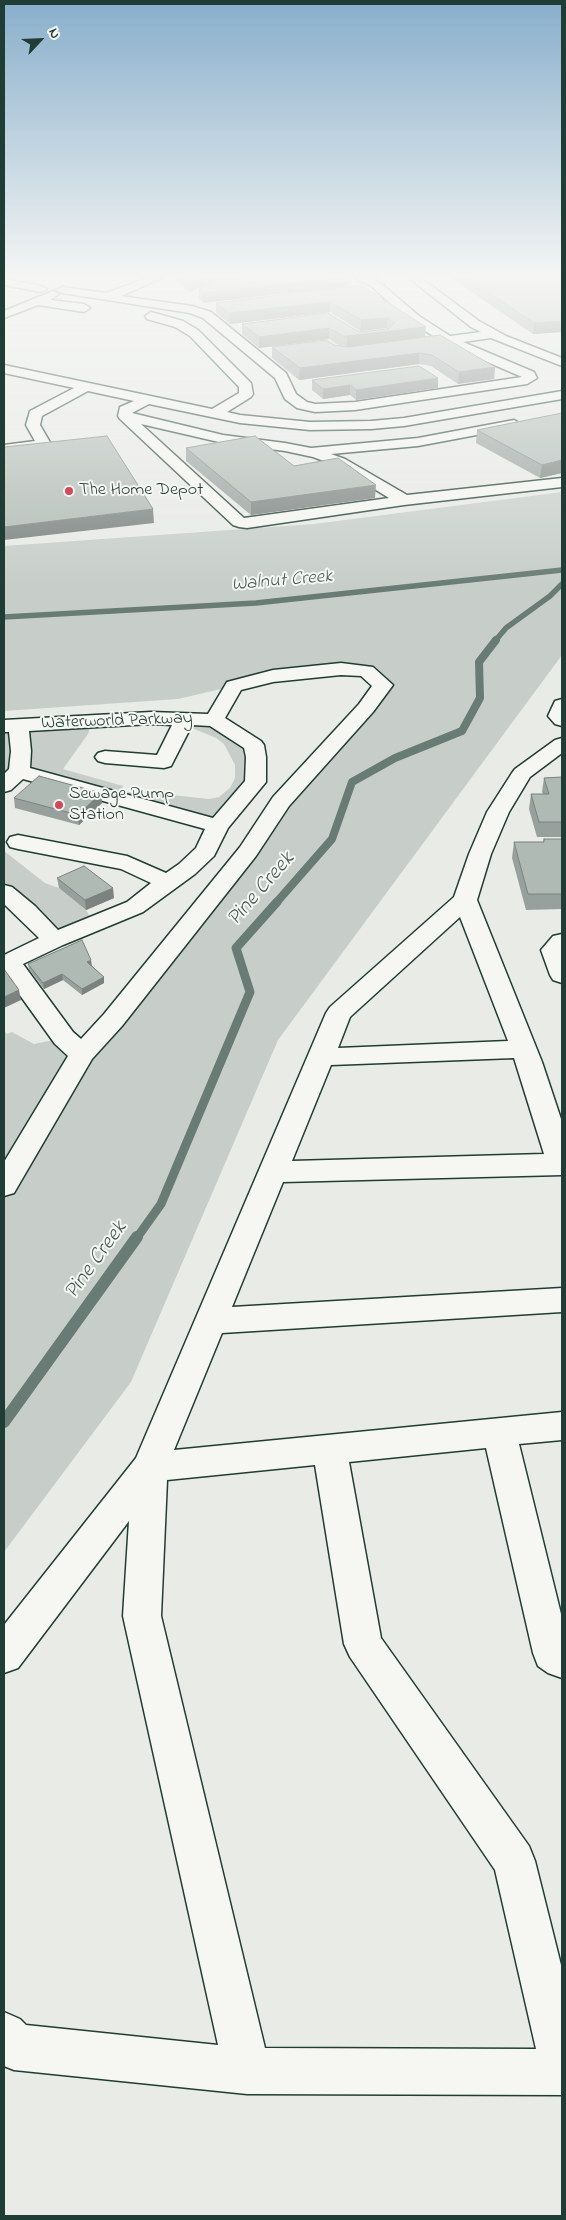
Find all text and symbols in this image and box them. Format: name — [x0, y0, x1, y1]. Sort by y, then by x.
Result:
north arrow — [15, 15, 65, 65]
text: N — [43, 25, 66, 42]
place label: The Home Depot — [79, 480, 203, 502]
marker: The Home Depot — [63, 485, 75, 497]
water label: Walnut Creek — [231, 566, 333, 598]
street label: Waterworld Parkway — [41, 709, 193, 735]
place label: Sewage Pump Station — [69, 784, 174, 826]
marker: Sewage Pump Station — [53, 799, 65, 811]
water label: Pine Creek — [223, 847, 301, 933]
water label: Pine Creek — [60, 1217, 134, 1305]

